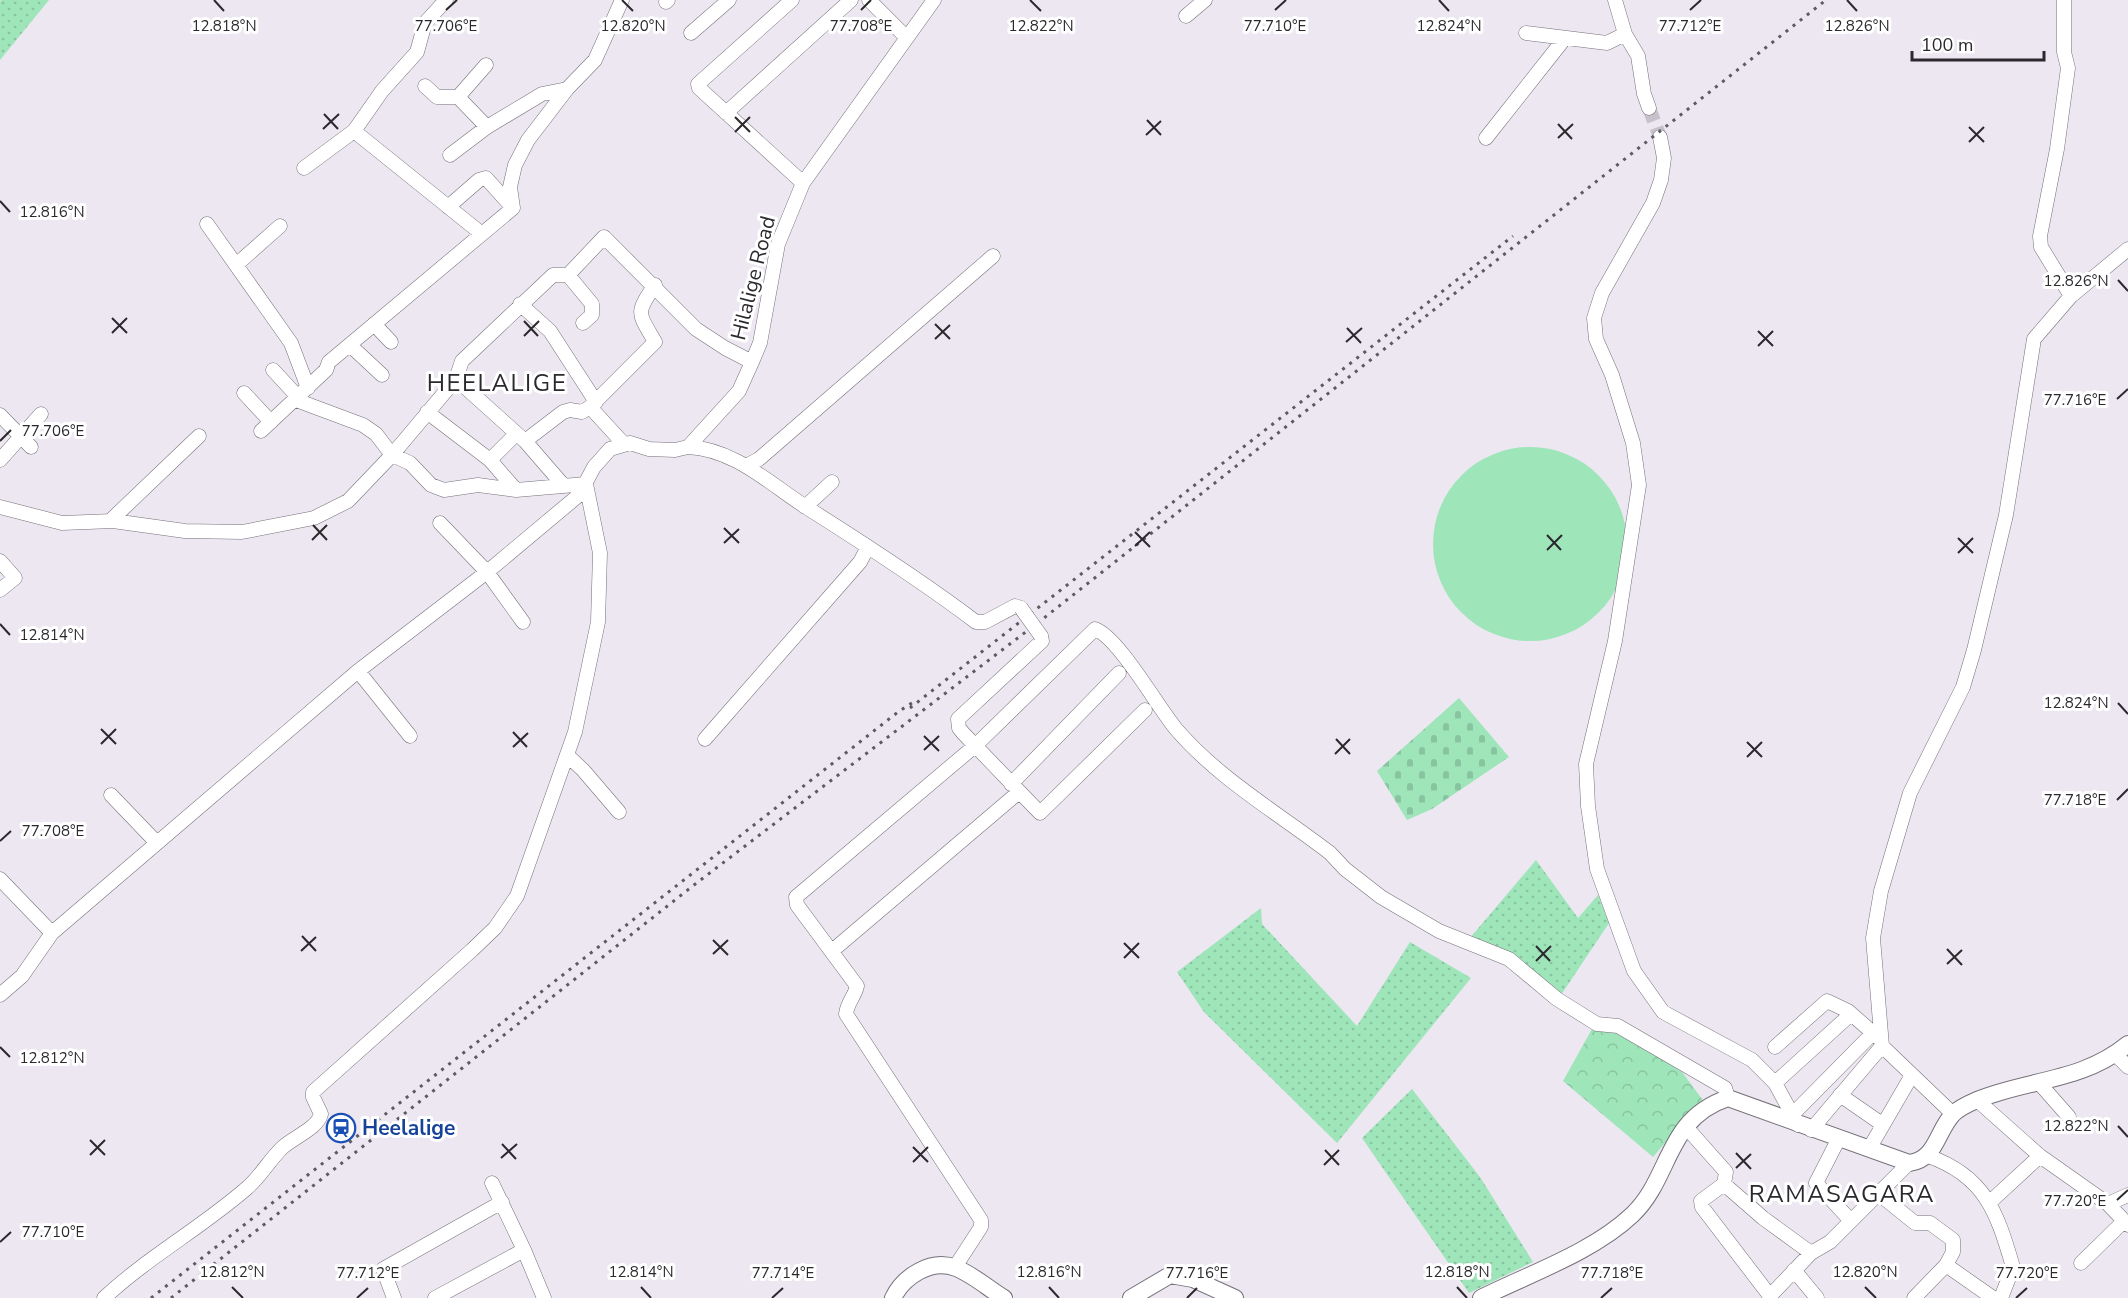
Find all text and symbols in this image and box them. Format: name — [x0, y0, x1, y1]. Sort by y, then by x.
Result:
text: 12.818°N — [191, 16, 257, 36]
text: 77.706°E — [415, 16, 477, 36]
text: 12.820°N — [600, 16, 666, 36]
text: 77.708°E — [830, 16, 892, 36]
text: 12.822°N — [1008, 16, 1074, 36]
text: 77.710°E — [1244, 16, 1306, 36]
text: 12.824°N — [1416, 16, 1482, 36]
text: 77.712°E — [1659, 16, 1721, 36]
text: 12.826°N — [1824, 16, 1890, 36]
scale bar — [1912, 24, 2044, 62]
text: 100 m — [1921, 33, 1973, 57]
text: 12.816°N — [19, 202, 85, 222]
street label: Hilalige Road — [724, 213, 782, 343]
text: 12.826°N — [2043, 271, 2109, 291]
district label: HEELALIGE — [427, 367, 567, 399]
text: 77.716°E — [2044, 390, 2106, 410]
text: 77.706°E — [22, 421, 84, 441]
text: 12.814°N — [19, 625, 85, 645]
text: 12.824°N — [2043, 693, 2109, 713]
text: 77.718°E — [2044, 790, 2106, 810]
text: 77.708°E — [22, 821, 84, 841]
text: 12.812°N — [19, 1048, 85, 1068]
station icon: Heelalige — [325, 1112, 357, 1144]
place label: Heelalige — [362, 1114, 455, 1142]
text: 12.822°N — [2043, 1116, 2109, 1136]
district label: RAMASAGARA — [1749, 1178, 1935, 1210]
text: 77.720°E — [2044, 1191, 2106, 1211]
text: 77.710°E — [22, 1222, 84, 1242]
text: 12.812°N — [199, 1262, 265, 1282]
text: 12.814°N — [608, 1262, 674, 1282]
text: 12.816°N — [1016, 1262, 1082, 1282]
text: 12.818°N — [1424, 1262, 1490, 1282]
text: 12.820°N — [1832, 1262, 1898, 1282]
text: 77.712°E — [337, 1263, 399, 1283]
text: 77.714°E — [752, 1263, 814, 1283]
text: 77.716°E — [1166, 1263, 1228, 1283]
text: 77.718°E — [1581, 1263, 1643, 1283]
text: 77.720°E — [1996, 1263, 2058, 1283]

